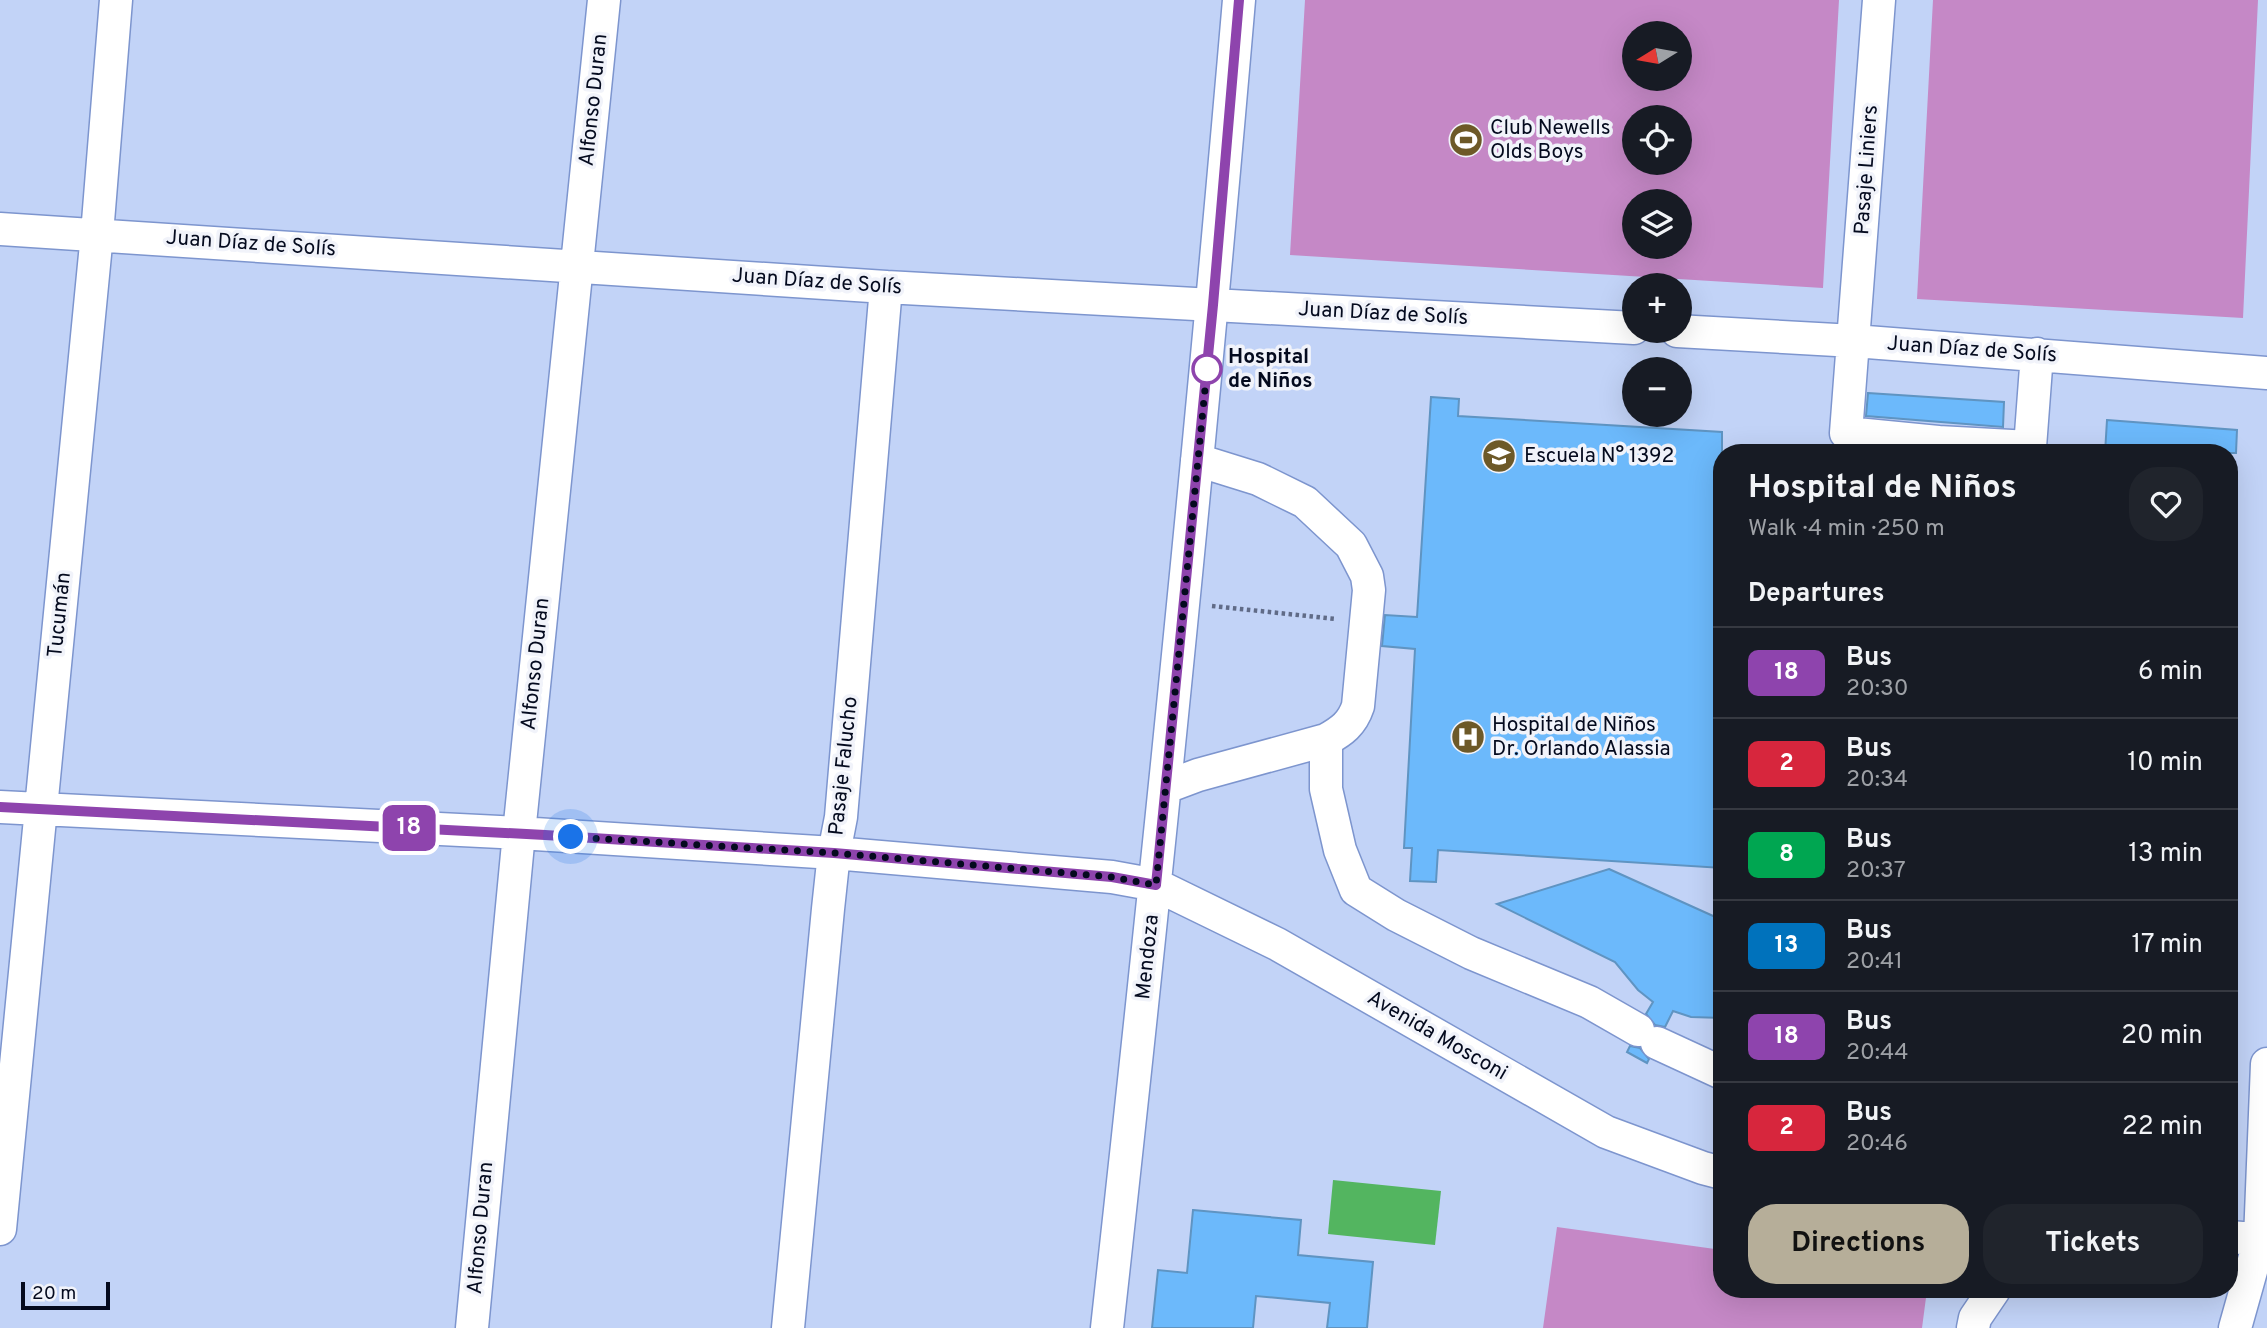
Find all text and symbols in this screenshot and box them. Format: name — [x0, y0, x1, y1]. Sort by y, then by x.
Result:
north arrow — [1622, 21, 1692, 91]
map controls — [1622, 21, 1692, 427]
street label: Alfonso Duran — [574, 32, 614, 168]
street label: Pasaje Liniers — [1849, 104, 1885, 236]
button: locate — [1622, 105, 1692, 175]
place label: Club Newells Olds Boys — [1490, 115, 1611, 166]
sports icon: Club Newells Olds Boys — [1447, 121, 1485, 159]
button: layers — [1622, 189, 1692, 259]
street label: Juan Díaz de Solís — [165, 225, 337, 263]
street label: Juan Díaz de Solís — [731, 263, 903, 301]
button: + — [1622, 273, 1692, 343]
street label: Juan Díaz de Solís — [1297, 296, 1469, 332]
street label: Juan Díaz de Solís — [1886, 331, 2058, 369]
place label: Hospital de Niños — [1228, 344, 1313, 395]
marker: Hospital de Niños — [1192, 354, 1222, 384]
button: − — [1622, 357, 1692, 427]
school or university icon: Escuela N° 1392 — [1480, 437, 1518, 475]
place label: Escuela N° 1392 — [1524, 443, 1674, 470]
button: heart — [2129, 467, 2203, 541]
text: Hospital de Niños — [1748, 468, 2017, 510]
text: Walk · 4 min · 250 m — [1748, 515, 1945, 544]
street label: Tucumán — [42, 571, 78, 659]
text: Departures — [1748, 578, 1885, 611]
street label: Alfonso Duran — [516, 596, 556, 732]
text: Bus — [1846, 642, 1892, 675]
text: 6 min — [2138, 656, 2203, 689]
text: 18 — [1774, 658, 1799, 688]
text: 20:30 — [1846, 675, 1908, 704]
street label: Pasaje Falucho — [823, 695, 865, 837]
place label: Hospital de Niños Dr. Orlando Alassia — [1492, 712, 1671, 763]
hospital icon: Hospital de Niños Dr. Orlando Alassia — [1449, 718, 1487, 756]
text: Bus — [1846, 733, 1892, 766]
text: 10 min — [2127, 747, 2203, 780]
text: 2 — [1779, 749, 1794, 779]
text: 20:34 — [1846, 766, 1908, 795]
line badge: 18 — [378, 805, 440, 851]
text: 18 — [397, 813, 421, 843]
your location — [553, 819, 588, 854]
text: Bus — [1846, 824, 1892, 857]
text: 13 min — [2128, 838, 2203, 871]
text: 8 — [1779, 840, 1794, 870]
text: 20:37 — [1846, 857, 1906, 886]
street label: Mendoza — [1130, 913, 1166, 1001]
text: Bus — [1846, 915, 1892, 948]
text: 17 min — [2131, 929, 2203, 962]
text: 13 — [1775, 931, 1799, 961]
text: 20:41 — [1846, 948, 1903, 977]
street label: Avenida Mosconi — [1362, 985, 1512, 1087]
text: Bus — [1846, 1006, 1892, 1039]
text: 20 min — [2121, 1020, 2203, 1053]
text: 18 — [1774, 1022, 1799, 1052]
text: 20:44 — [1846, 1039, 1909, 1068]
text: Bus — [1846, 1097, 1892, 1130]
text: 22 min — [2122, 1111, 2203, 1144]
text: 2 — [1779, 1113, 1794, 1143]
text: 20:46 — [1846, 1130, 1908, 1159]
street label: Alfonso Duran — [462, 1161, 500, 1295]
button: Directions — [1748, 1204, 1969, 1284]
button: Tickets — [1983, 1204, 2203, 1284]
scale bar — [21, 1279, 110, 1311]
text: 20 m — [32, 1282, 76, 1306]

